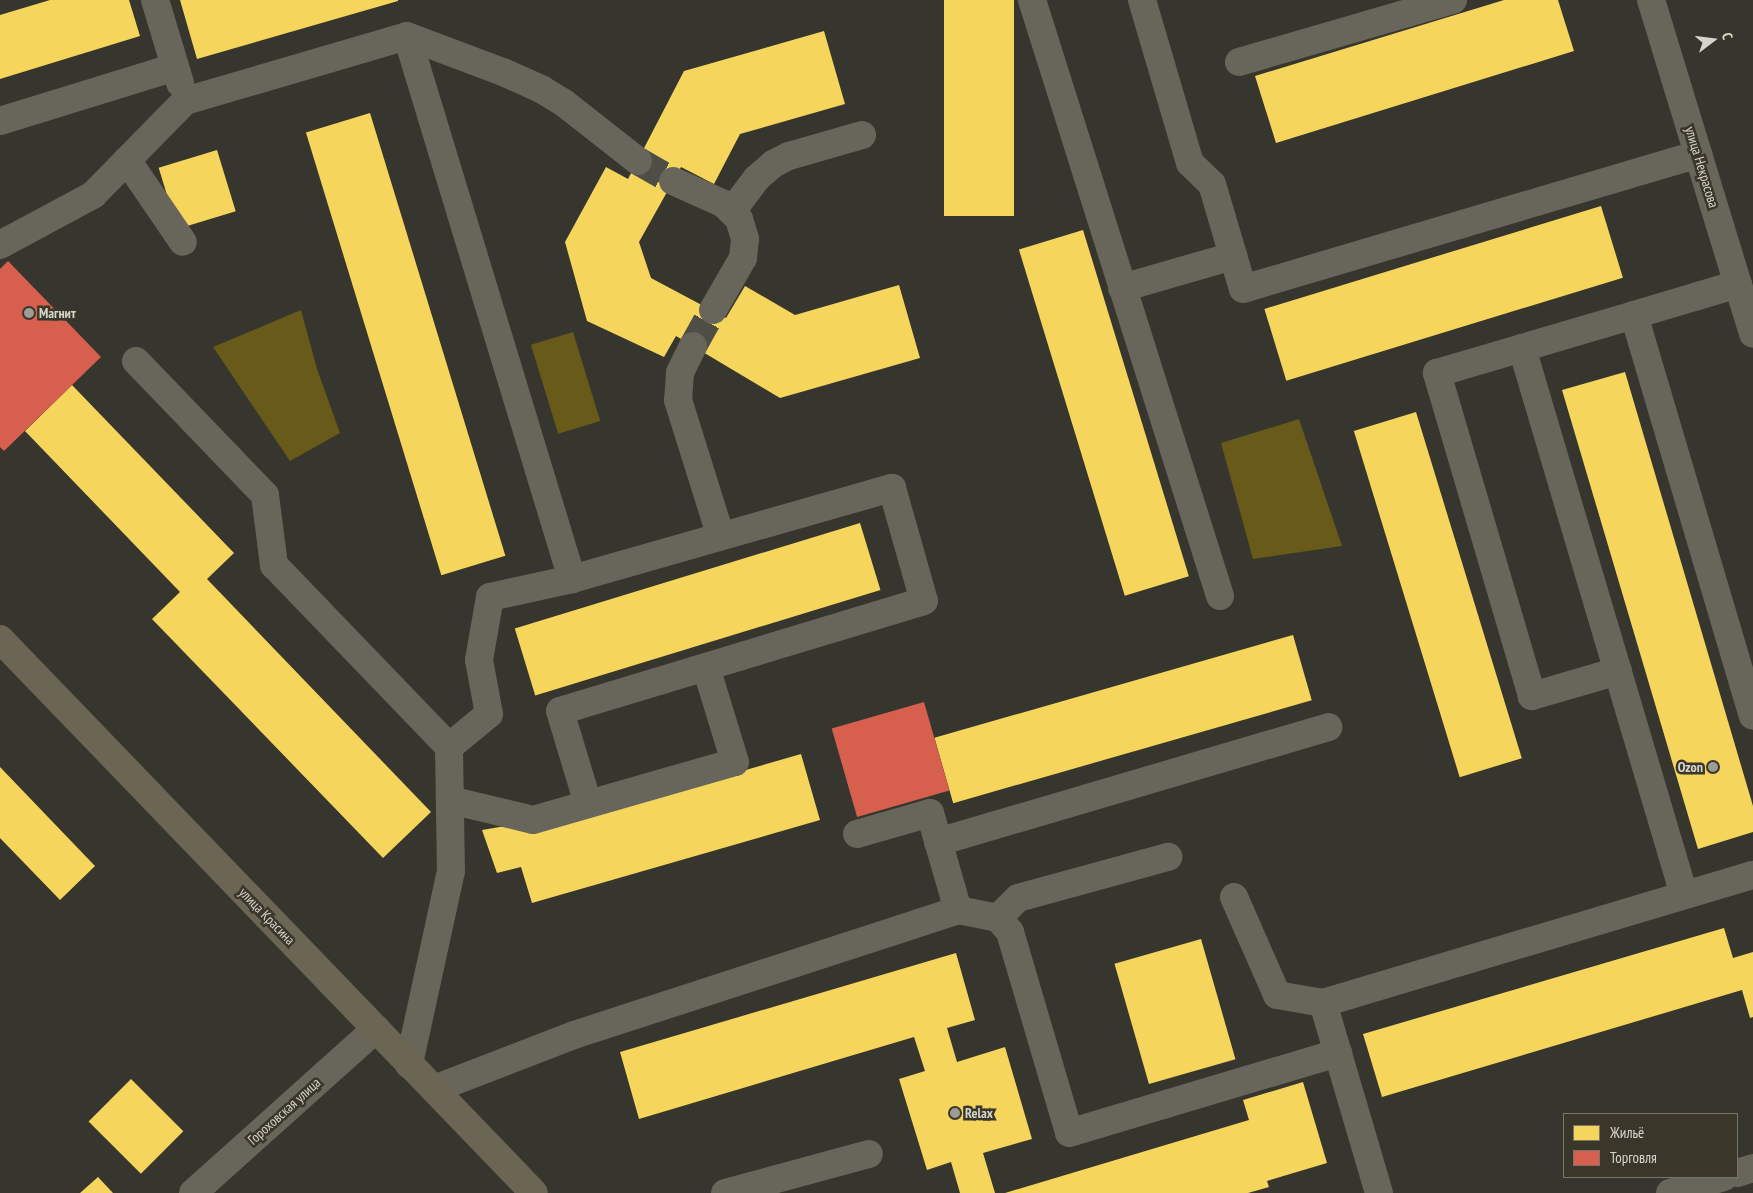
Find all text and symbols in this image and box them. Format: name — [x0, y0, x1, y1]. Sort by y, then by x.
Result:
north arrow — [1688, 15, 1738, 65]
text: С — [1718, 31, 1737, 42]
street label: улица Некрасова — [1682, 124, 1722, 210]
place label: Магнит — [39, 305, 76, 321]
marker: Магнит — [23, 307, 35, 319]
place label: Ozon — [1678, 759, 1703, 775]
marker: Ozon — [1707, 761, 1719, 773]
street label: улица Красина — [236, 884, 298, 948]
street label: Гороховская улица — [244, 1074, 324, 1148]
place label: Relax — [965, 1105, 993, 1121]
marker: Relax — [949, 1107, 961, 1119]
legend — [1563, 1113, 1738, 1178]
text: Жильё — [1610, 1123, 1644, 1142]
text: Торговля — [1610, 1148, 1657, 1167]

